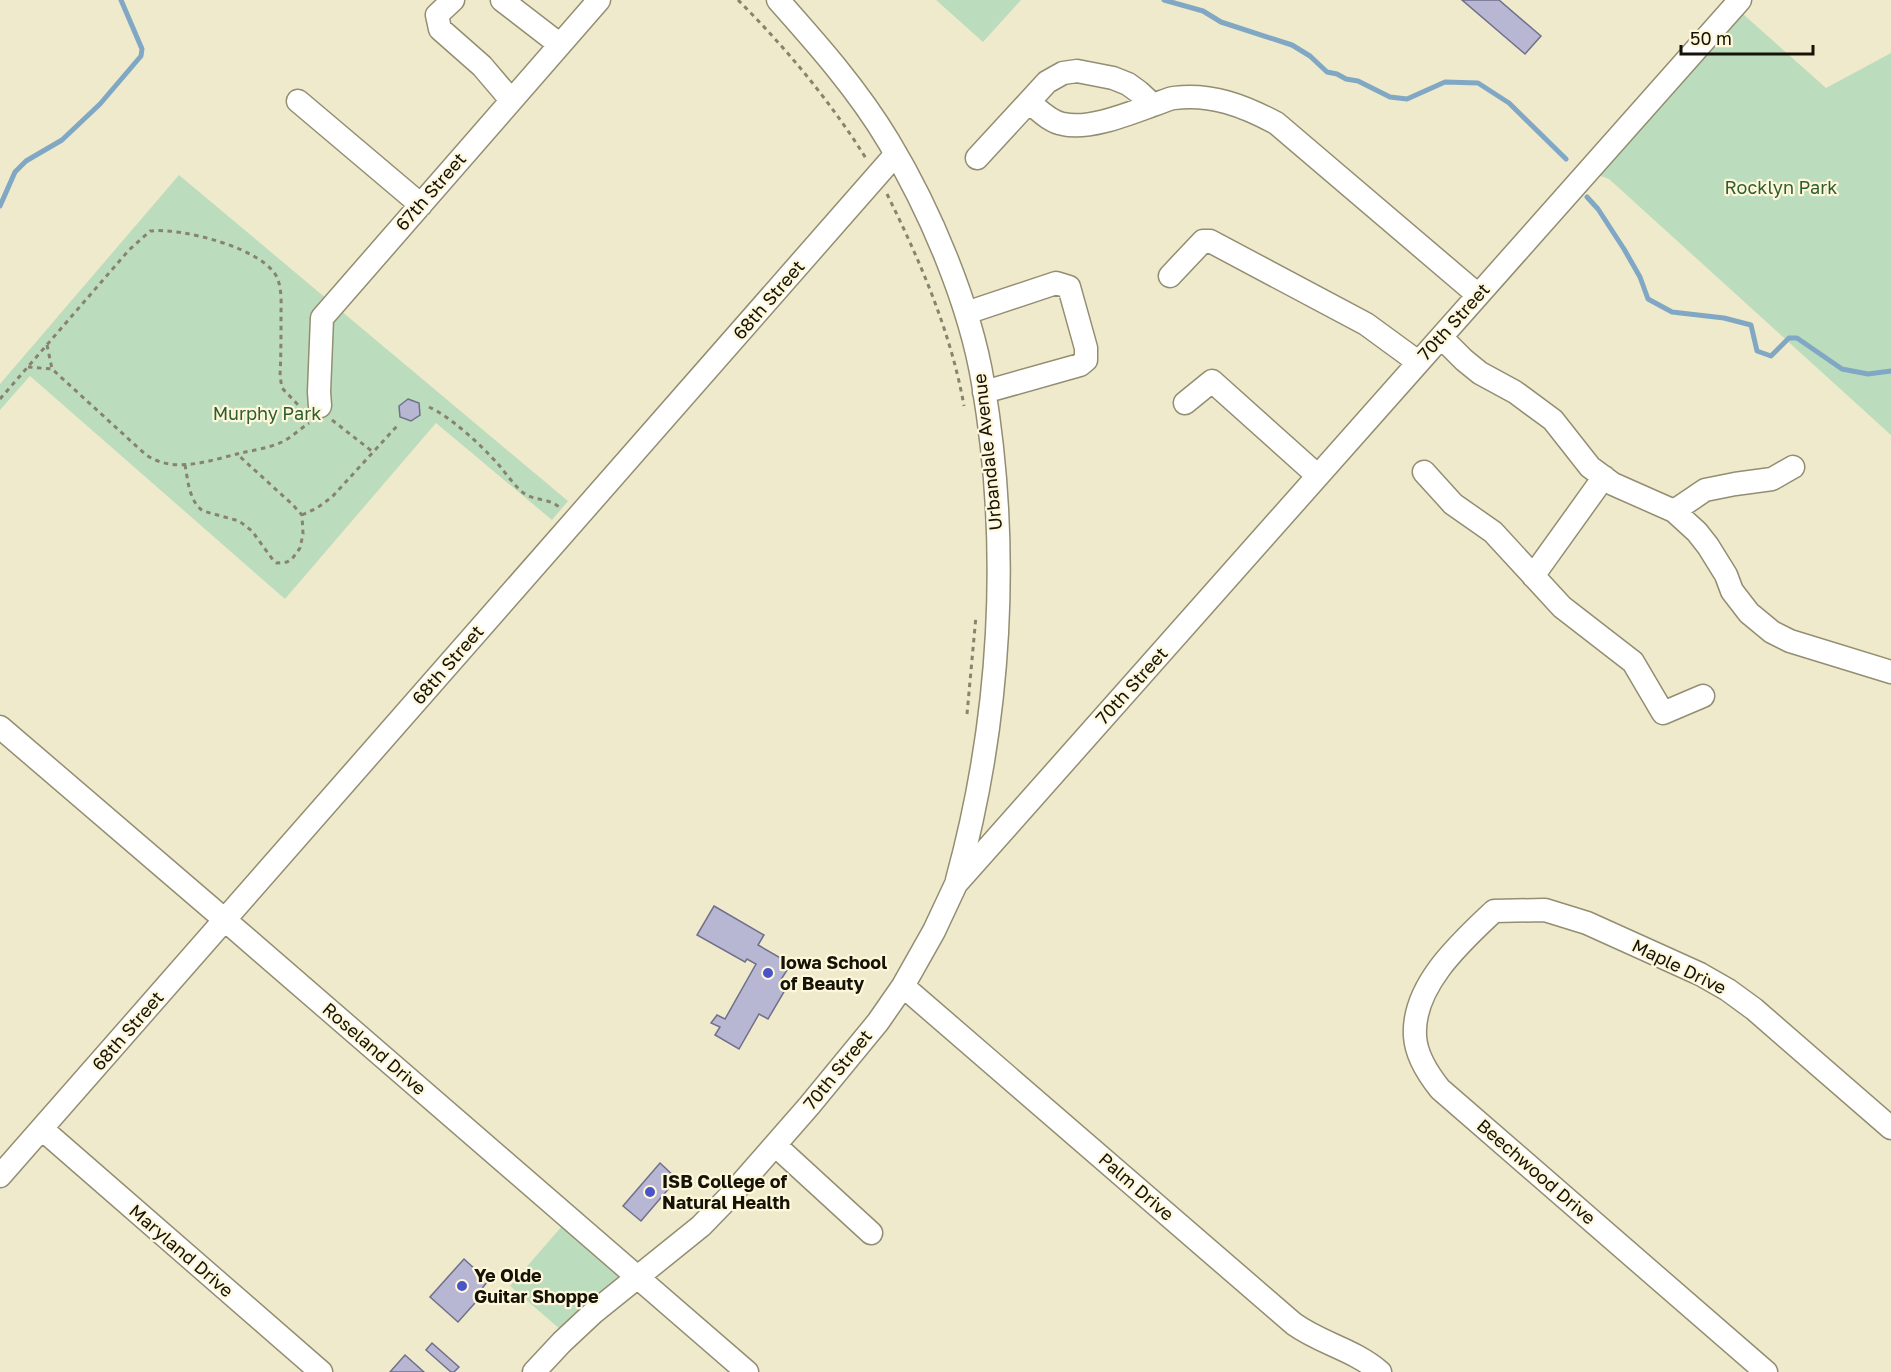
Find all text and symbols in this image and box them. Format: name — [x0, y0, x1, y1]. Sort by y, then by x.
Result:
scale bar — [1681, 18, 1813, 56]
text: 50 m — [1690, 27, 1732, 49]
street label: 67th Street — [390, 148, 470, 235]
park label: Rocklyn Park — [1725, 176, 1837, 198]
street label: 68th Street — [728, 255, 809, 344]
street label: 70th Street — [1413, 278, 1494, 365]
street label: Urbandale Avenue — [968, 372, 1006, 532]
park label: Murphy Park — [213, 402, 321, 424]
street label: 68th Street — [407, 620, 488, 709]
street label: 70th Street — [1091, 642, 1172, 729]
street label: Maple Drive — [1629, 934, 1730, 998]
place label: Iowa School of Beauty — [780, 951, 887, 994]
marker: Iowa School of Beauty — [761, 966, 775, 980]
street label: 68th Street — [87, 986, 168, 1075]
street label: Roseland Drive — [318, 997, 431, 1099]
street label: 70th Street — [798, 1025, 876, 1114]
street label: Beechwood Drive — [1473, 1114, 1600, 1229]
street label: Palm Drive — [1095, 1148, 1179, 1225]
place label: ISB College of Natural Health — [662, 1170, 790, 1213]
marker: ISB College of Natural Health — [643, 1185, 657, 1199]
street label: Maryland Drive — [125, 1199, 238, 1301]
place label: Ye Olde Guitar Shoppe — [474, 1264, 599, 1307]
marker: Ye Olde Guitar Shoppe — [455, 1279, 469, 1293]

